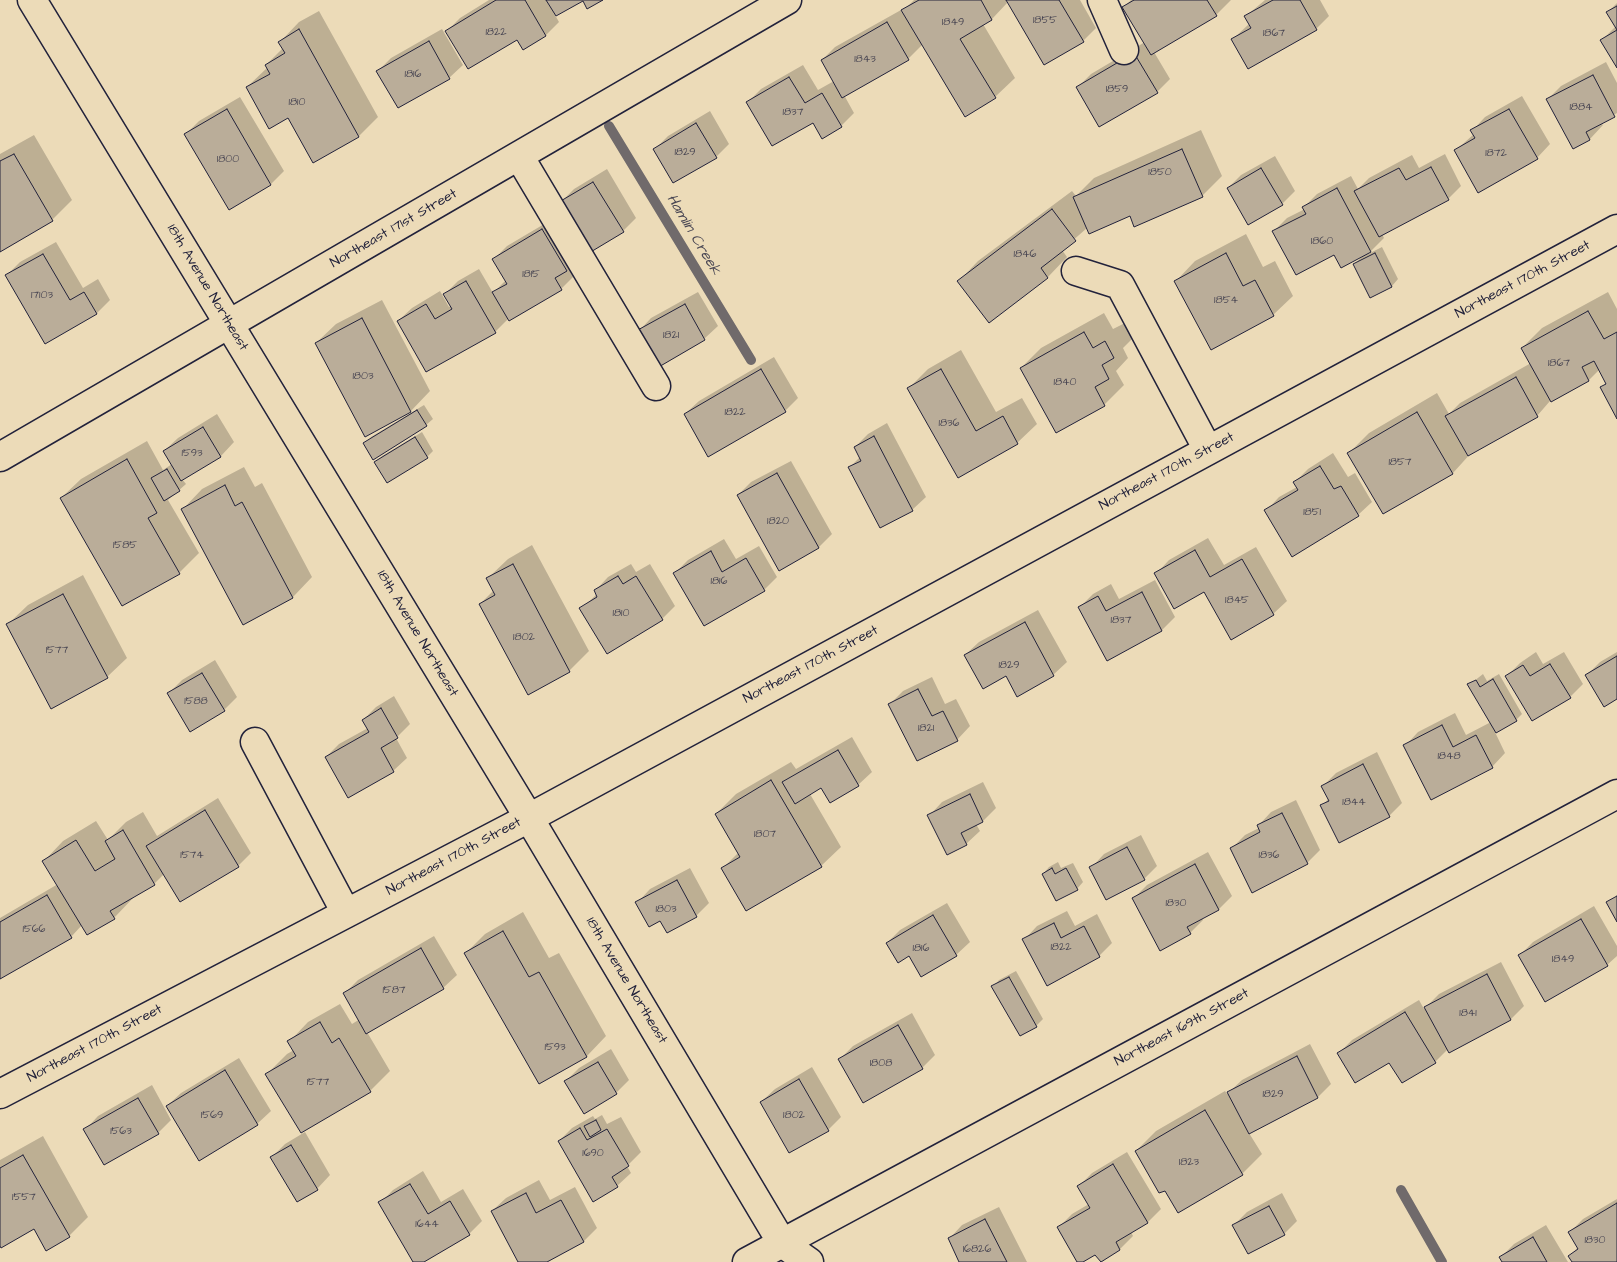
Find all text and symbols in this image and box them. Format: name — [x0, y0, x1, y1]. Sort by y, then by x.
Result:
house number: 1855 — [1033, 14, 1057, 28]
house number: 1849 — [942, 16, 964, 30]
house number: 1822 — [485, 26, 507, 40]
house number: 1867 — [1263, 27, 1285, 41]
house number: 1843 — [854, 53, 876, 67]
house number: 1816 — [405, 68, 421, 82]
house number: 1859 — [1106, 83, 1128, 97]
house number: 1810 — [289, 96, 305, 110]
house number: 1884 — [1569, 101, 1593, 115]
house number: 1837 — [783, 106, 803, 120]
house number: 1829 — [674, 146, 696, 160]
house number: 1872 — [1485, 147, 1507, 161]
house number: 1800 — [217, 153, 239, 167]
house number: 1850 — [1148, 166, 1172, 180]
street label: Northeast 171st Street — [328, 186, 460, 272]
water label: Hamlin Creek — [662, 191, 724, 279]
street label: 18th Avenue Northeast — [163, 222, 251, 354]
house number: 1860 — [1311, 235, 1333, 249]
street label: Northeast 170th Street — [1453, 237, 1593, 323]
house number: 1846 — [1014, 248, 1036, 262]
house number: 1815 — [522, 268, 540, 282]
house number: 17103 — [31, 289, 53, 303]
house number: 1854 — [1214, 294, 1238, 308]
house number: 1821 — [663, 329, 679, 343]
house number: 1867 — [1548, 357, 1570, 371]
house number: 1803 — [352, 370, 374, 384]
house number: 1840 — [1054, 376, 1076, 390]
house number: 1822 — [724, 406, 746, 420]
house number: 1836 — [938, 417, 960, 431]
street label: Northeast 170th Street — [1097, 429, 1237, 515]
house number: 1593 — [181, 447, 203, 461]
house number: 1857 — [1388, 456, 1412, 470]
house number: 1851 — [1303, 506, 1321, 520]
house number: 1820 — [767, 515, 789, 529]
house number: 1585 — [113, 539, 137, 553]
street label: 18th Avenue Northeast — [373, 568, 461, 700]
house number: 1816 — [711, 575, 727, 589]
house number: 1845 — [1225, 594, 1249, 608]
house number: 1810 — [613, 607, 629, 621]
house number: 1837 — [1111, 614, 1131, 628]
street label: Northeast 170th Street — [741, 622, 881, 708]
house number: 1802 — [513, 631, 535, 645]
house number: 1577 — [46, 644, 68, 658]
house number: 1829 — [998, 659, 1020, 673]
house number: 1588 — [184, 695, 208, 709]
house number: 1821 — [918, 722, 934, 736]
house number: 1848 — [1437, 750, 1461, 764]
house number: 1844 — [1342, 796, 1366, 810]
street label: Northeast 170th Street — [384, 814, 524, 900]
house number: 1807 — [754, 828, 776, 842]
house number: 1574 — [180, 849, 204, 863]
house number: 1836 — [1258, 849, 1280, 863]
house number: 1830 — [1165, 897, 1187, 911]
house number: 1803 — [655, 903, 677, 917]
street label: 18th Avenue Northeast — [582, 915, 670, 1047]
house number: 1566 — [23, 923, 45, 937]
house number: 1822 — [1050, 941, 1072, 955]
house number: 1816 — [913, 942, 929, 956]
house number: 1849 — [1552, 953, 1574, 967]
house number: 1587 — [382, 984, 406, 998]
street label: Northeast 169th Street — [1112, 985, 1252, 1071]
street label: Northeast 170th Street — [25, 1001, 165, 1087]
house number: 1841 — [1459, 1007, 1477, 1021]
house number: 1593 — [544, 1041, 566, 1055]
house number: 1808 — [870, 1057, 892, 1071]
house number: 1577 — [307, 1076, 329, 1090]
house number: 1829 — [1262, 1088, 1284, 1102]
house number: 1569 — [201, 1109, 223, 1123]
house number: 1802 — [783, 1109, 805, 1123]
house number: 1563 — [110, 1125, 132, 1139]
house number: 1690 — [582, 1147, 604, 1161]
house number: 1823 — [1179, 1156, 1199, 1170]
house number: 1557 — [12, 1191, 36, 1205]
house number: 1644 — [415, 1218, 439, 1232]
house number: 1830 — [1584, 1234, 1606, 1248]
house number: 16826 — [963, 1243, 991, 1257]

